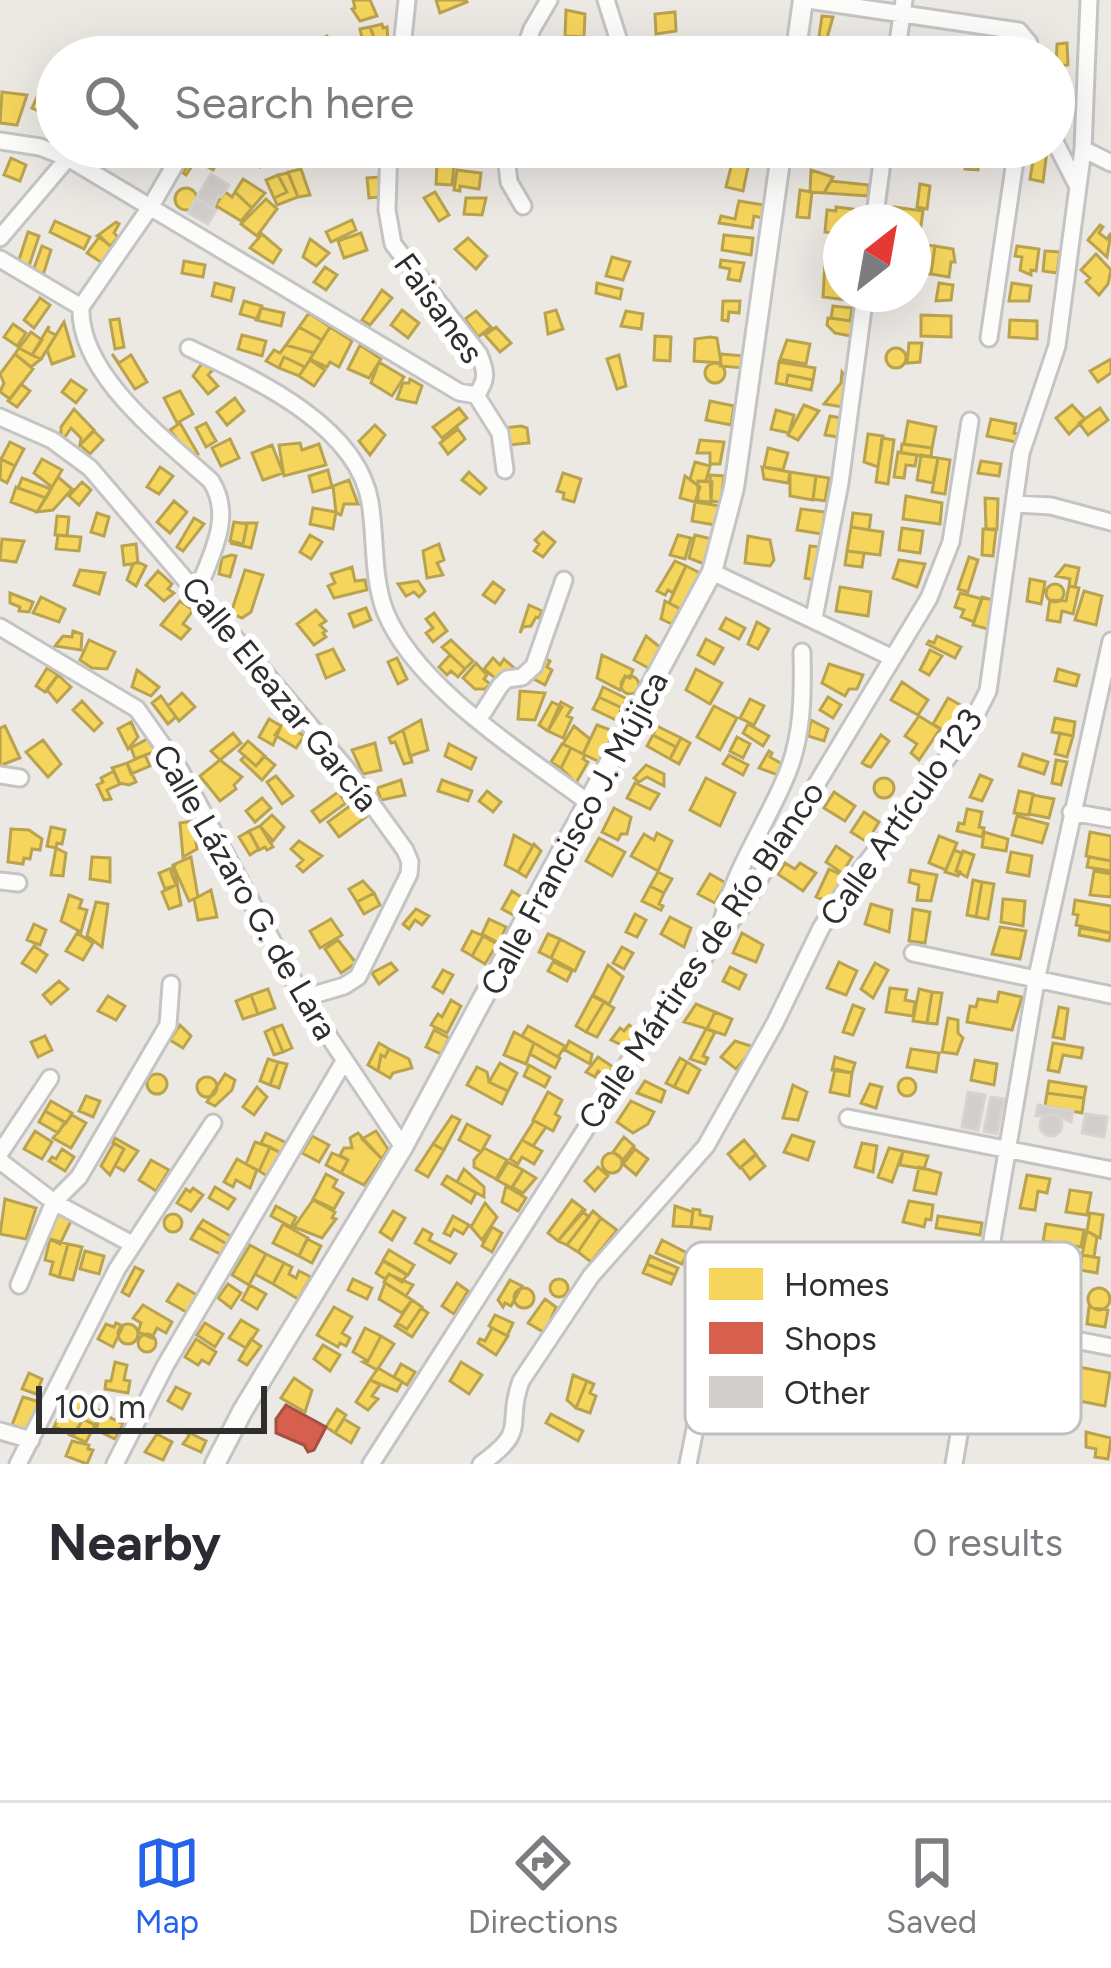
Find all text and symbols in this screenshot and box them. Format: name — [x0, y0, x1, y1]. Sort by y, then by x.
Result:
search box — [36, 36, 1075, 168]
icon: search — [78, 69, 144, 135]
text: Search here — [174, 75, 414, 129]
north arrow — [823, 204, 931, 312]
street label: Faisanes — [386, 245, 492, 371]
street label: Calle Eleazar García — [173, 569, 387, 819]
street label: Calle Francisco J. Mújica — [472, 665, 676, 1001]
street label: Calle Artículo 123 — [812, 701, 990, 933]
street label: Calle Lázaro G. de Lara — [145, 737, 345, 1047]
street label: Calle Mártires de Río Blanco — [570, 774, 832, 1136]
legend — [685, 1242, 1081, 1434]
text: Homes — [784, 1265, 889, 1304]
text: Shops — [784, 1319, 877, 1358]
text: Other — [784, 1373, 870, 1412]
scale bar — [36, 1380, 267, 1433]
text: 100 m — [54, 1387, 146, 1426]
text: Nearby — [48, 1512, 221, 1573]
text: 0 results — [912, 1519, 1063, 1566]
tab: Map — [134, 1830, 200, 1941]
tab: Directions — [468, 1830, 618, 1941]
tab: Saved — [886, 1830, 977, 1941]

